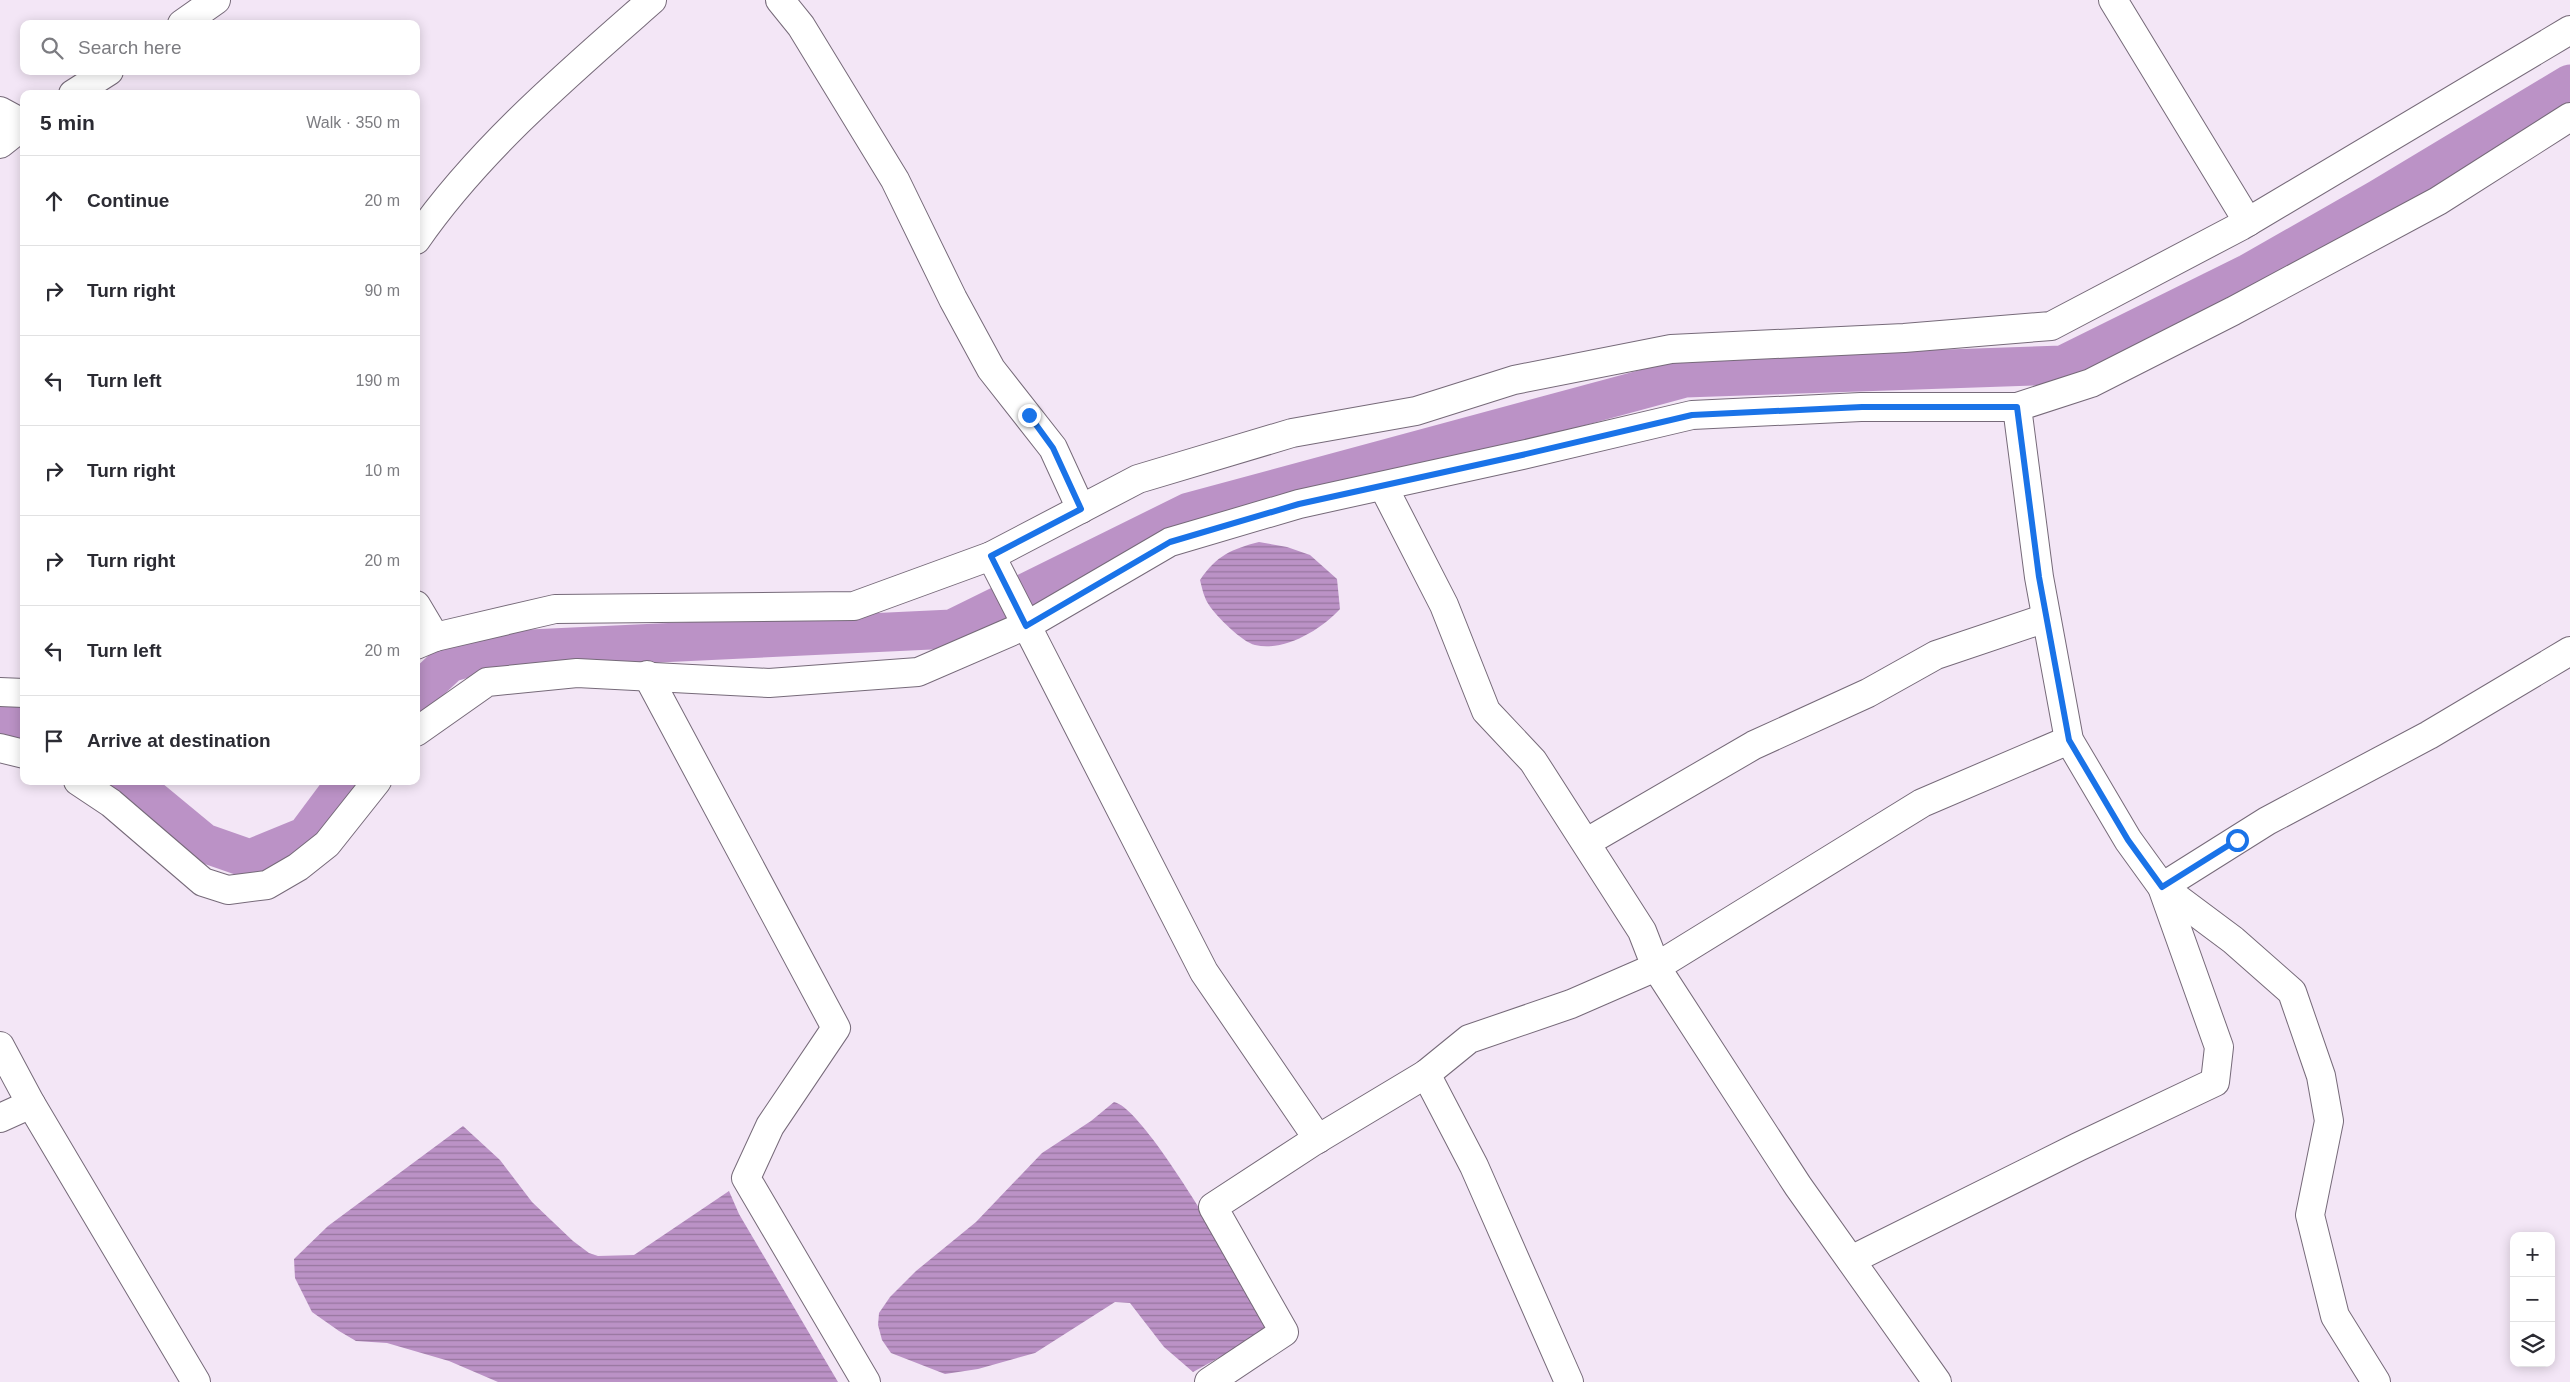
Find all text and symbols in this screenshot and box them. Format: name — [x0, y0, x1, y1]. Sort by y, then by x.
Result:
search box — [20, 20, 420, 75]
icon: search — [38, 34, 66, 62]
text: Search here — [78, 37, 182, 58]
text: 5 min — [40, 111, 95, 134]
text: Walk · 350 m — [306, 114, 400, 131]
icon: ahead — [40, 187, 68, 215]
text: Continue — [87, 190, 169, 211]
text: 20 m — [364, 192, 400, 209]
icon: right — [40, 277, 68, 305]
text: Turn right — [87, 280, 175, 301]
text: 90 m — [364, 282, 400, 299]
icon: left — [40, 367, 68, 395]
text: Turn left — [87, 370, 162, 391]
text: 190 m — [356, 372, 400, 389]
route end — [1018, 404, 1041, 427]
icon: right — [40, 457, 68, 485]
text: Turn right — [87, 460, 175, 481]
text: 10 m — [364, 462, 400, 479]
icon: right — [40, 547, 68, 575]
text: Turn right — [87, 550, 175, 571]
text: 20 m — [364, 552, 400, 569]
icon: left — [40, 637, 68, 665]
text: Turn left — [87, 640, 162, 661]
text: 20 m — [364, 642, 400, 659]
icon: arrive — [40, 727, 68, 755]
text: Arrive at destination — [87, 730, 271, 751]
route start — [2226, 829, 2249, 852]
map controls — [2510, 1232, 2555, 1367]
button: + — [2510, 1232, 2555, 1277]
button: − — [2510, 1277, 2555, 1322]
button: layers — [2510, 1322, 2555, 1367]

